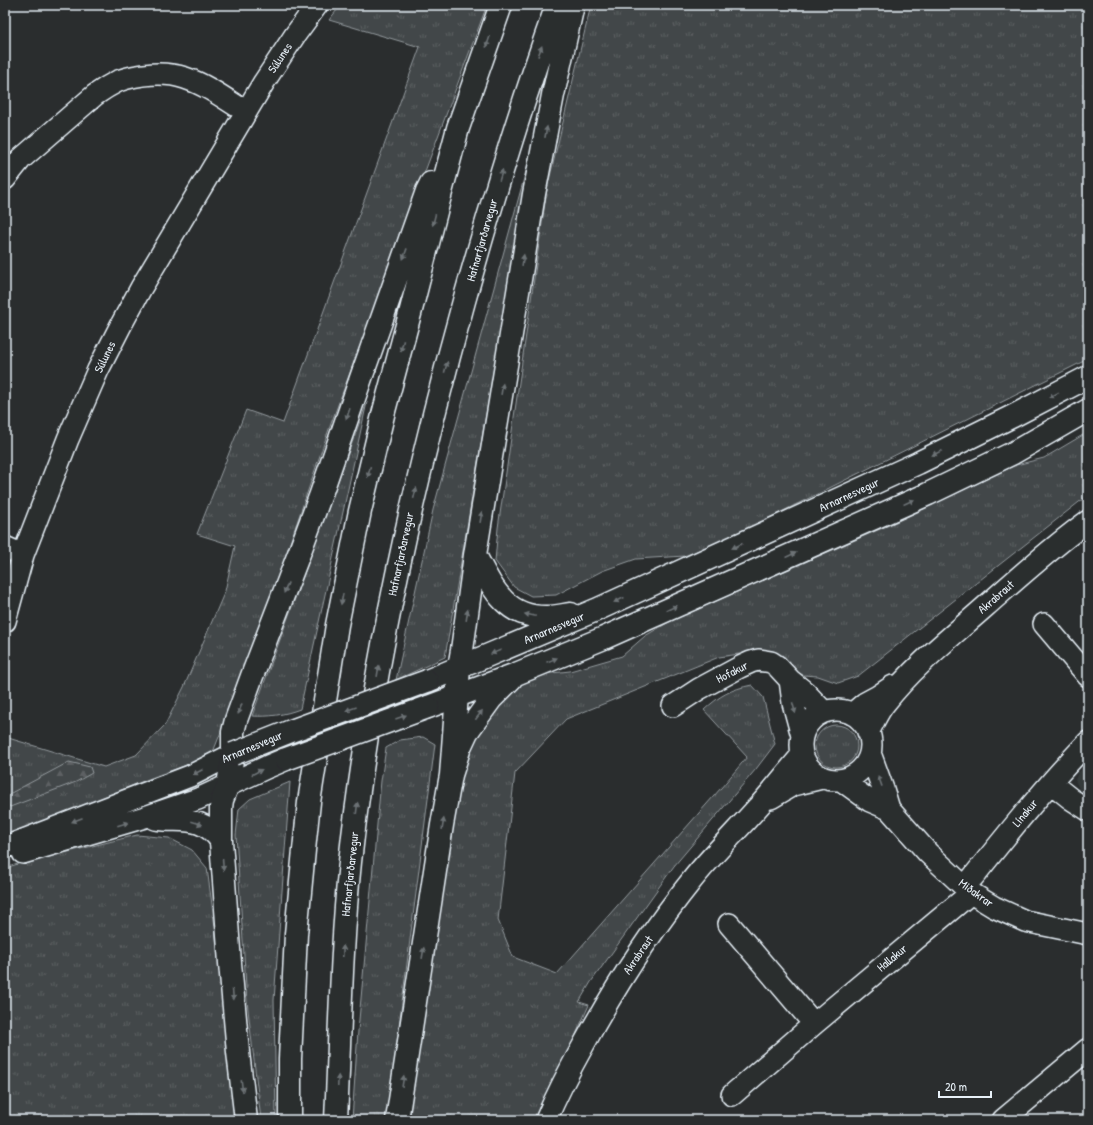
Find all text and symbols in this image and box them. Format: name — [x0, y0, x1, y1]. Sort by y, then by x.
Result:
one-way arrow — [484, 36, 490, 48]
street label: Súlunes — [263, 39, 296, 76]
one-way arrow — [538, 44, 544, 56]
one-way arrow — [543, 126, 549, 138]
one-way arrow — [498, 168, 504, 180]
street label: Hafnarfjarðarvegur — [462, 196, 502, 283]
one-way arrow — [430, 214, 436, 226]
one-way arrow — [401, 249, 407, 261]
one-way arrow — [521, 254, 527, 266]
street label: Súlunes — [90, 338, 120, 375]
one-way arrow — [399, 340, 405, 352]
one-way arrow — [443, 361, 449, 373]
one-way arrow — [499, 382, 505, 395]
one-way arrow — [1048, 392, 1059, 398]
one-way arrow — [345, 409, 351, 421]
one-way arrow — [932, 450, 943, 456]
one-way arrow — [366, 466, 372, 478]
street label: Arnarnesvegur — [816, 473, 882, 516]
one-way arrow — [412, 487, 418, 499]
one-way arrow — [904, 499, 916, 505]
street label: Hafnarfjarðarvegur — [383, 510, 418, 597]
one-way arrow — [478, 511, 484, 523]
one-way arrow — [731, 543, 743, 549]
one-way arrow — [785, 552, 797, 558]
street label: Akrabraut — [974, 575, 1018, 617]
one-way arrow — [283, 582, 289, 594]
one-way arrow — [339, 593, 345, 605]
one-way arrow — [613, 597, 624, 603]
one-way arrow — [666, 605, 678, 611]
street label: Arnarnesvegur — [521, 607, 587, 648]
one-way arrow — [464, 609, 470, 621]
one-way arrow — [524, 611, 536, 617]
one-way arrow — [489, 650, 501, 656]
one-way arrow — [547, 656, 559, 662]
street label: Hofakur — [713, 656, 751, 687]
one-way arrow — [375, 665, 381, 677]
one-way arrow — [791, 702, 797, 714]
one-way arrow — [237, 703, 243, 715]
one-way arrow — [344, 707, 356, 713]
one-way arrow — [475, 710, 483, 721]
one-way arrow — [396, 713, 408, 719]
street label: Arnarnesvegur — [219, 726, 285, 767]
one-way arrow — [192, 769, 204, 776]
one-way arrow — [251, 769, 263, 775]
one-way arrow — [877, 775, 883, 787]
street label: Línakur — [1008, 795, 1042, 830]
one-way arrow — [354, 802, 360, 814]
one-way arrow — [71, 817, 83, 823]
one-way arrow — [440, 818, 446, 831]
one-way arrow — [191, 820, 203, 826]
one-way arrow — [117, 821, 129, 827]
street label: Hafnarfjarðarvegur — [337, 830, 362, 917]
one-way arrow — [219, 859, 226, 871]
street label: Miðakrar — [956, 874, 997, 911]
street label: Akrabraut — [618, 931, 657, 977]
street label: Hallakur — [873, 940, 911, 975]
one-way arrow — [340, 945, 347, 957]
one-way arrow — [420, 947, 426, 959]
one-way arrow — [229, 989, 236, 1001]
scale bar — [939, 1073, 991, 1099]
one-way arrow — [334, 1075, 341, 1087]
one-way arrow — [400, 1075, 406, 1088]
text: 20 m — [945, 1078, 967, 1095]
one-way arrow — [239, 1080, 245, 1092]

